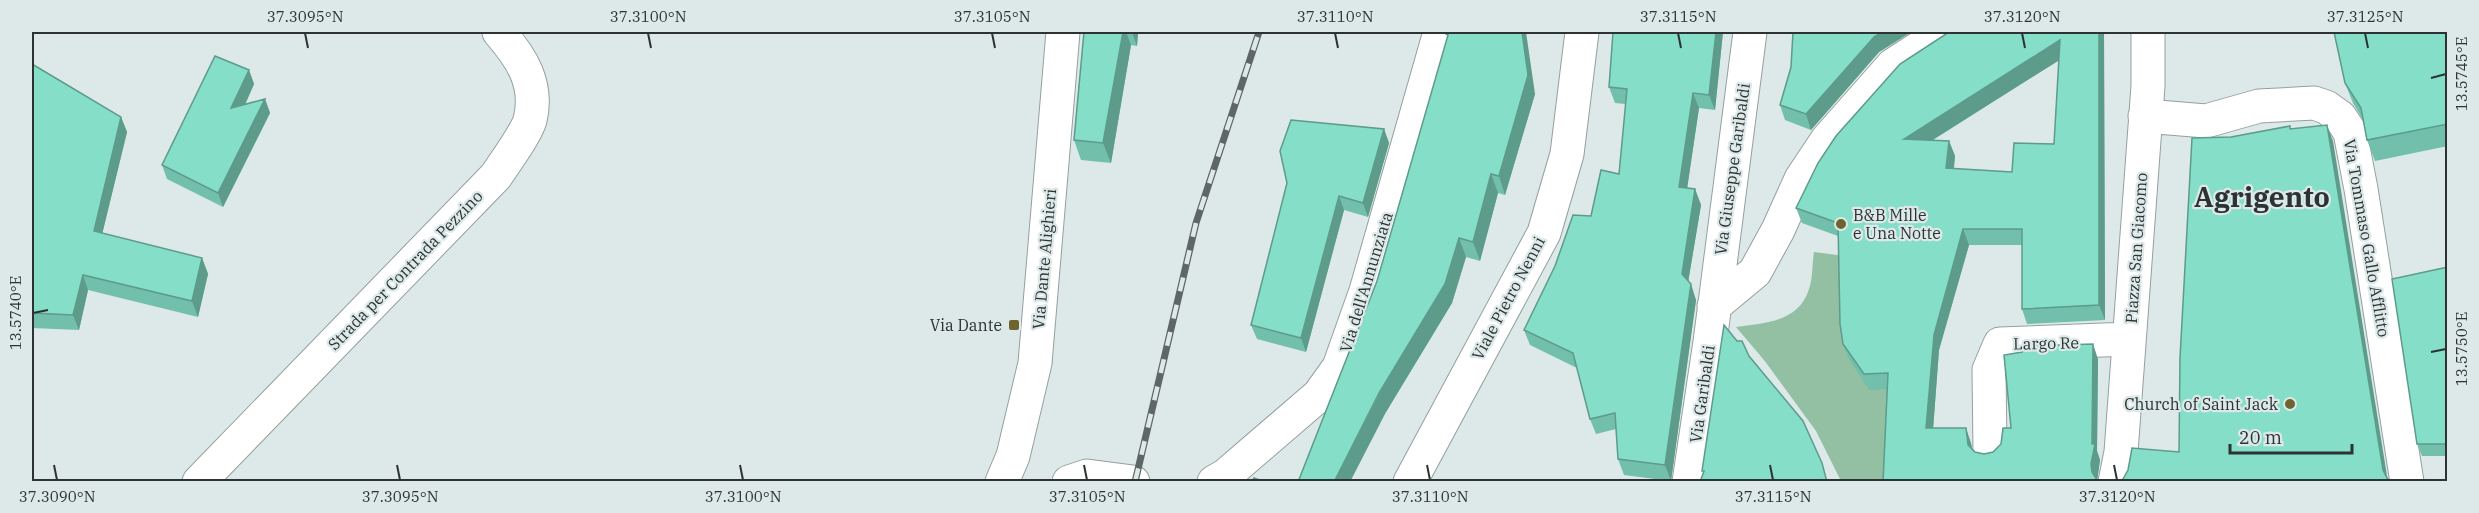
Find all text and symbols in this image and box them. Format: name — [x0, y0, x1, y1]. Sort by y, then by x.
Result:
text: 37.3095°N — [267, 7, 343, 26]
text: 37.3100°N — [610, 7, 686, 26]
text: 37.3105°N — [954, 7, 1030, 26]
text: 37.3110°N — [1297, 7, 1373, 26]
text: 37.3115°N — [1640, 7, 1716, 26]
text: 37.3120°N — [1984, 7, 2060, 26]
text: 37.3125°N — [2327, 7, 2403, 26]
text: 13.5745°E — [2452, 37, 2471, 111]
street label: Via Giuseppe Garibaldi — [1710, 82, 1754, 256]
street label: Via Tommaso Gallo Afflitto — [2340, 137, 2394, 339]
street label: Piazza San Giacomo — [2121, 172, 2151, 324]
district label: Agrigento — [2194, 178, 2330, 215]
street label: Strada per Contrada Pezzino — [323, 186, 487, 354]
street label: Via Dante Alighieri — [1028, 188, 1060, 330]
place label: B&B Mille e Una Notte — [1853, 205, 1941, 243]
street label: Via dell'Annunziata — [1335, 209, 1397, 355]
marker: B&B Mille e Una Notte — [1834, 217, 1848, 231]
street label: Viale Pietro Nenni — [1467, 233, 1549, 363]
text: 13.5740°E — [6, 276, 25, 350]
text: 13.5750°E — [2452, 312, 2471, 386]
place label: Via Dante — [930, 315, 1002, 335]
marker: Via Dante — [1007, 318, 1021, 332]
street label: Largo Re — [2013, 332, 2079, 354]
street label: Via Garibaldi — [1685, 344, 1719, 444]
place label: Church of Saint Jack — [2124, 394, 2279, 414]
marker: Church of Saint Jack — [2283, 397, 2297, 411]
scale bar — [2230, 417, 2352, 455]
text: 20 m — [2239, 426, 2282, 449]
text: 37.3090°N — [19, 487, 95, 506]
text: 37.3095°N — [362, 487, 438, 506]
text: 37.3100°N — [705, 487, 781, 506]
text: 37.3105°N — [1049, 487, 1125, 506]
text: 37.3110°N — [1392, 487, 1468, 506]
text: 37.3115°N — [1735, 487, 1811, 506]
text: 37.3120°N — [2079, 487, 2155, 506]

